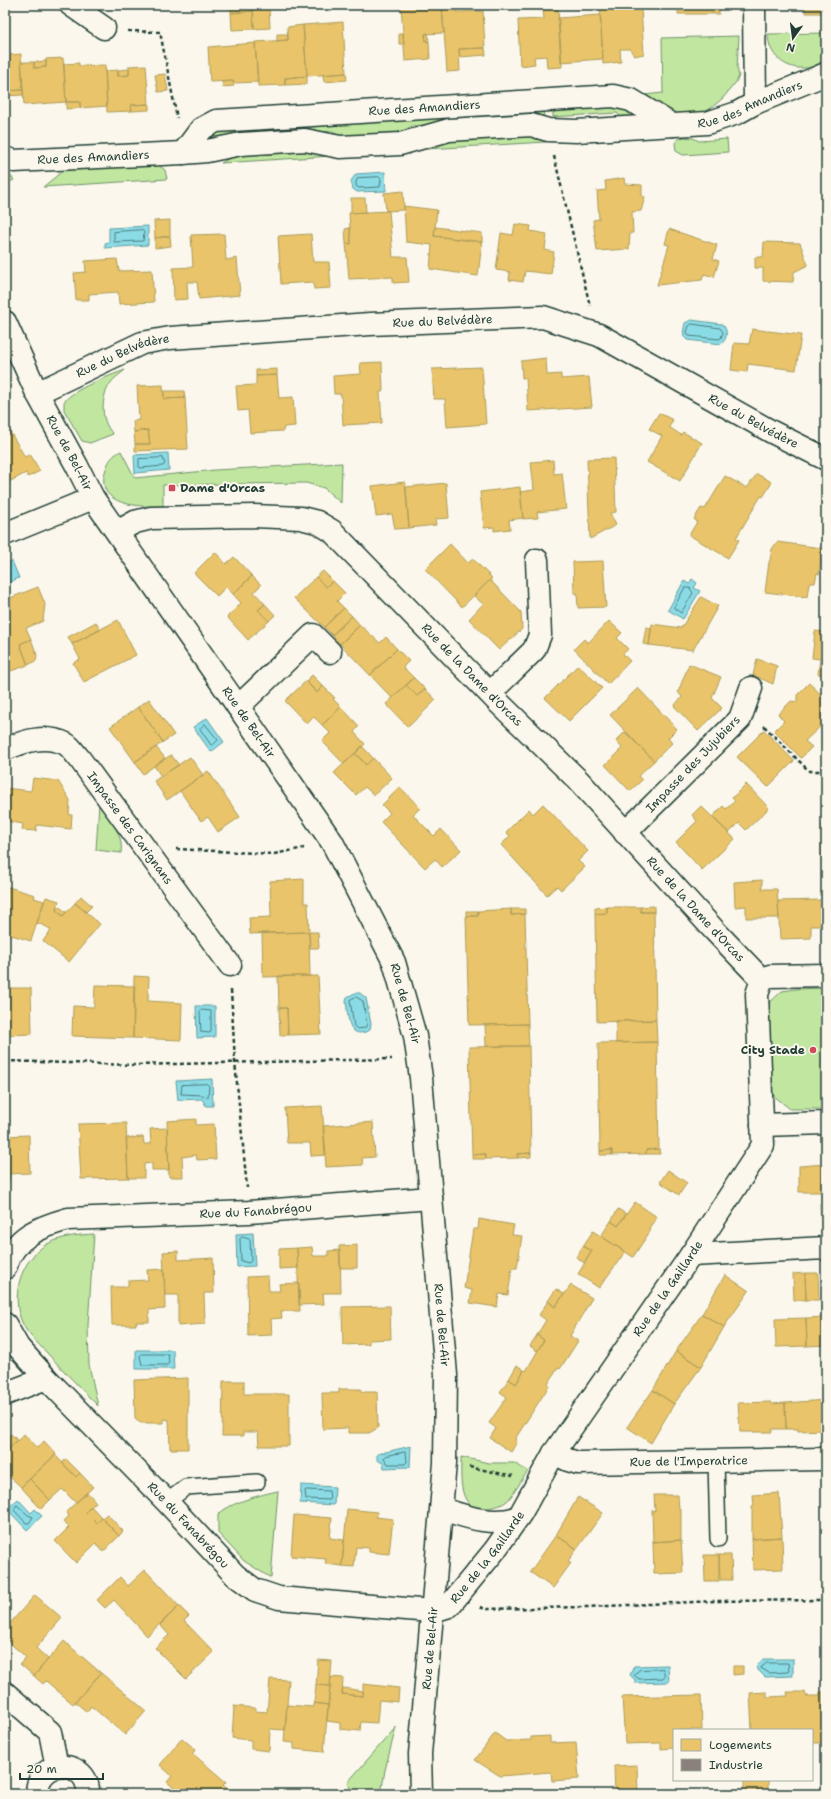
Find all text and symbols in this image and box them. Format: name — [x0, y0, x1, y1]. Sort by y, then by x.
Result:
north arrow — [773, 18, 813, 58]
text: N — [784, 39, 797, 56]
street label: Rue des Amandiers — [697, 77, 805, 132]
street label: Rue des Amandiers — [368, 96, 481, 119]
street label: Rue des Amandiers — [37, 147, 150, 168]
street label: Rue du Belvédère — [392, 311, 493, 331]
street label: Rue du Belvédère — [73, 330, 171, 381]
street label: Rue du Belvédère — [706, 390, 801, 452]
street label: Rue de Bel-Air — [43, 412, 96, 494]
place label: Dame d'Orcas — [180, 480, 265, 496]
marker: Dame d'Orcas — [167, 483, 177, 493]
street label: Rue de la Dame d'Orcas — [418, 620, 526, 730]
street label: Rue de Bel-Air — [218, 683, 279, 761]
street label: Impasse des Jujubiers — [642, 712, 744, 816]
street label: Impasse des Carignans — [84, 768, 177, 888]
street label: Rue de la Dame d'Orcas — [643, 853, 748, 965]
street label: Rue de Bel-Air — [387, 961, 424, 1045]
place label: City Stade — [741, 1042, 805, 1058]
marker: City Stade — [808, 1045, 818, 1055]
street label: Rue du Fanabrégou — [199, 1199, 313, 1222]
street label: Rue de la Gaillarde — [629, 1237, 706, 1340]
street label: Rue de Bel-Air — [430, 1283, 453, 1368]
street label: Rue de l'Imperatrice — [630, 1452, 748, 1470]
street label: Rue du Fanabrégou — [144, 1479, 233, 1572]
street label: Rue de la Gaillarde — [446, 1507, 528, 1607]
street label: Rue de Bel-Air — [418, 1605, 442, 1690]
legend — [673, 1729, 813, 1781]
text: Logements — [709, 1737, 772, 1753]
scale bar — [20, 1755, 103, 1781]
text: Industrie — [709, 1757, 763, 1773]
text: 20 m — [26, 1761, 57, 1777]

